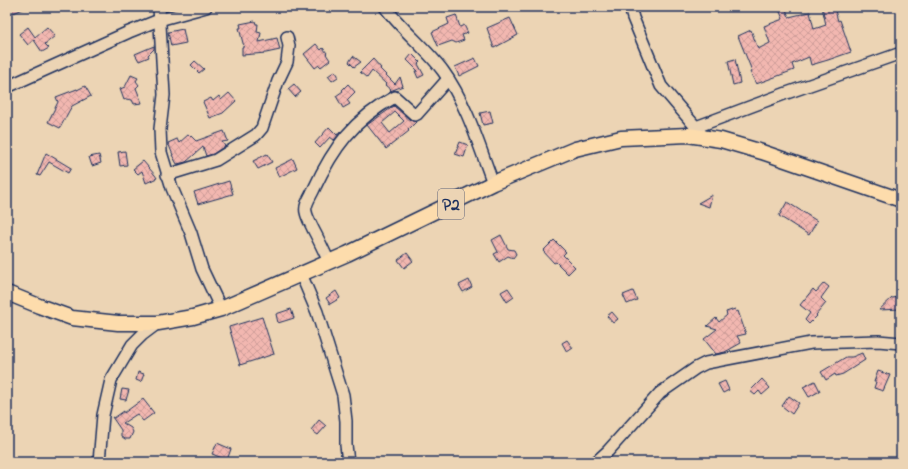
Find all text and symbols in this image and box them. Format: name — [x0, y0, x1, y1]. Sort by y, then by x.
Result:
road number: P2 — [438, 189, 464, 219]

